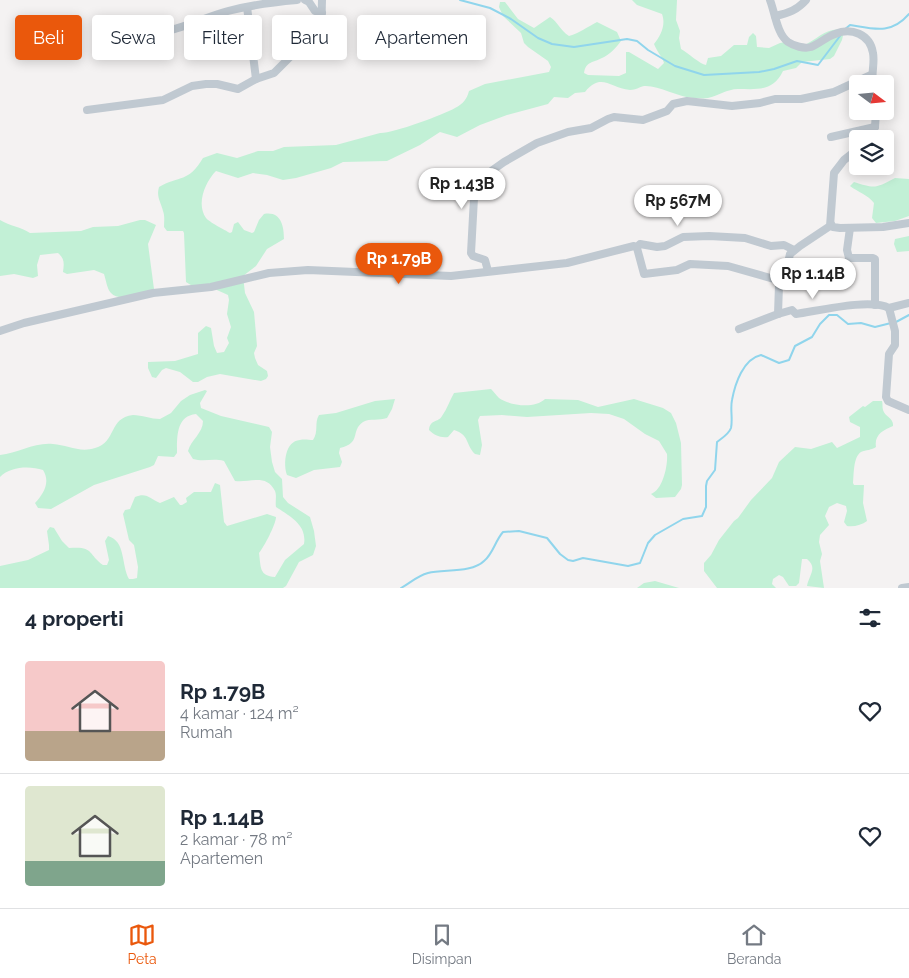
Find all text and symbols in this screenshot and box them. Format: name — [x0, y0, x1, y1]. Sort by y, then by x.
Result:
chip: Beli — [15, 15, 82, 60]
chip: Sewa — [92, 15, 174, 60]
chip: Filter — [184, 15, 262, 60]
chip: Baru — [272, 15, 347, 60]
chip: Apartemen — [357, 15, 486, 60]
north arrow — [849, 75, 894, 120]
map controls — [849, 75, 894, 175]
button: layers — [849, 130, 894, 175]
pin: Rp 1.43B — [410, 168, 514, 210]
text: Rp 1.43B — [430, 174, 495, 193]
pin: Rp 567M — [632, 184, 724, 227]
text: Rp 567M — [645, 191, 711, 210]
pin: Rp 1.79B — [347, 242, 451, 285]
text: Rp 1.79B — [366, 249, 432, 268]
pin: Rp 1.14B — [761, 258, 865, 300]
text: Rp 1.14B — [781, 264, 845, 283]
icon: filters — [856, 604, 884, 632]
text: 4 properti — [25, 606, 124, 631]
text: Rp 1.79B — [180, 679, 265, 704]
icon: home — [65, 681, 125, 741]
icon: heart — [856, 697, 884, 725]
text: 4 kamar · 124 m² — [180, 704, 299, 723]
text: Rumah — [180, 723, 233, 742]
text: Rp 1.14B — [180, 805, 264, 830]
icon: home — [65, 806, 125, 866]
icon: heart — [856, 822, 884, 850]
text: 2 kamar · 78 m² — [180, 830, 292, 849]
text: Apartemen — [180, 849, 263, 868]
tab: Peta — [128, 921, 157, 967]
tab: Disimpan — [412, 921, 472, 967]
tab: Beranda — [727, 921, 781, 967]

